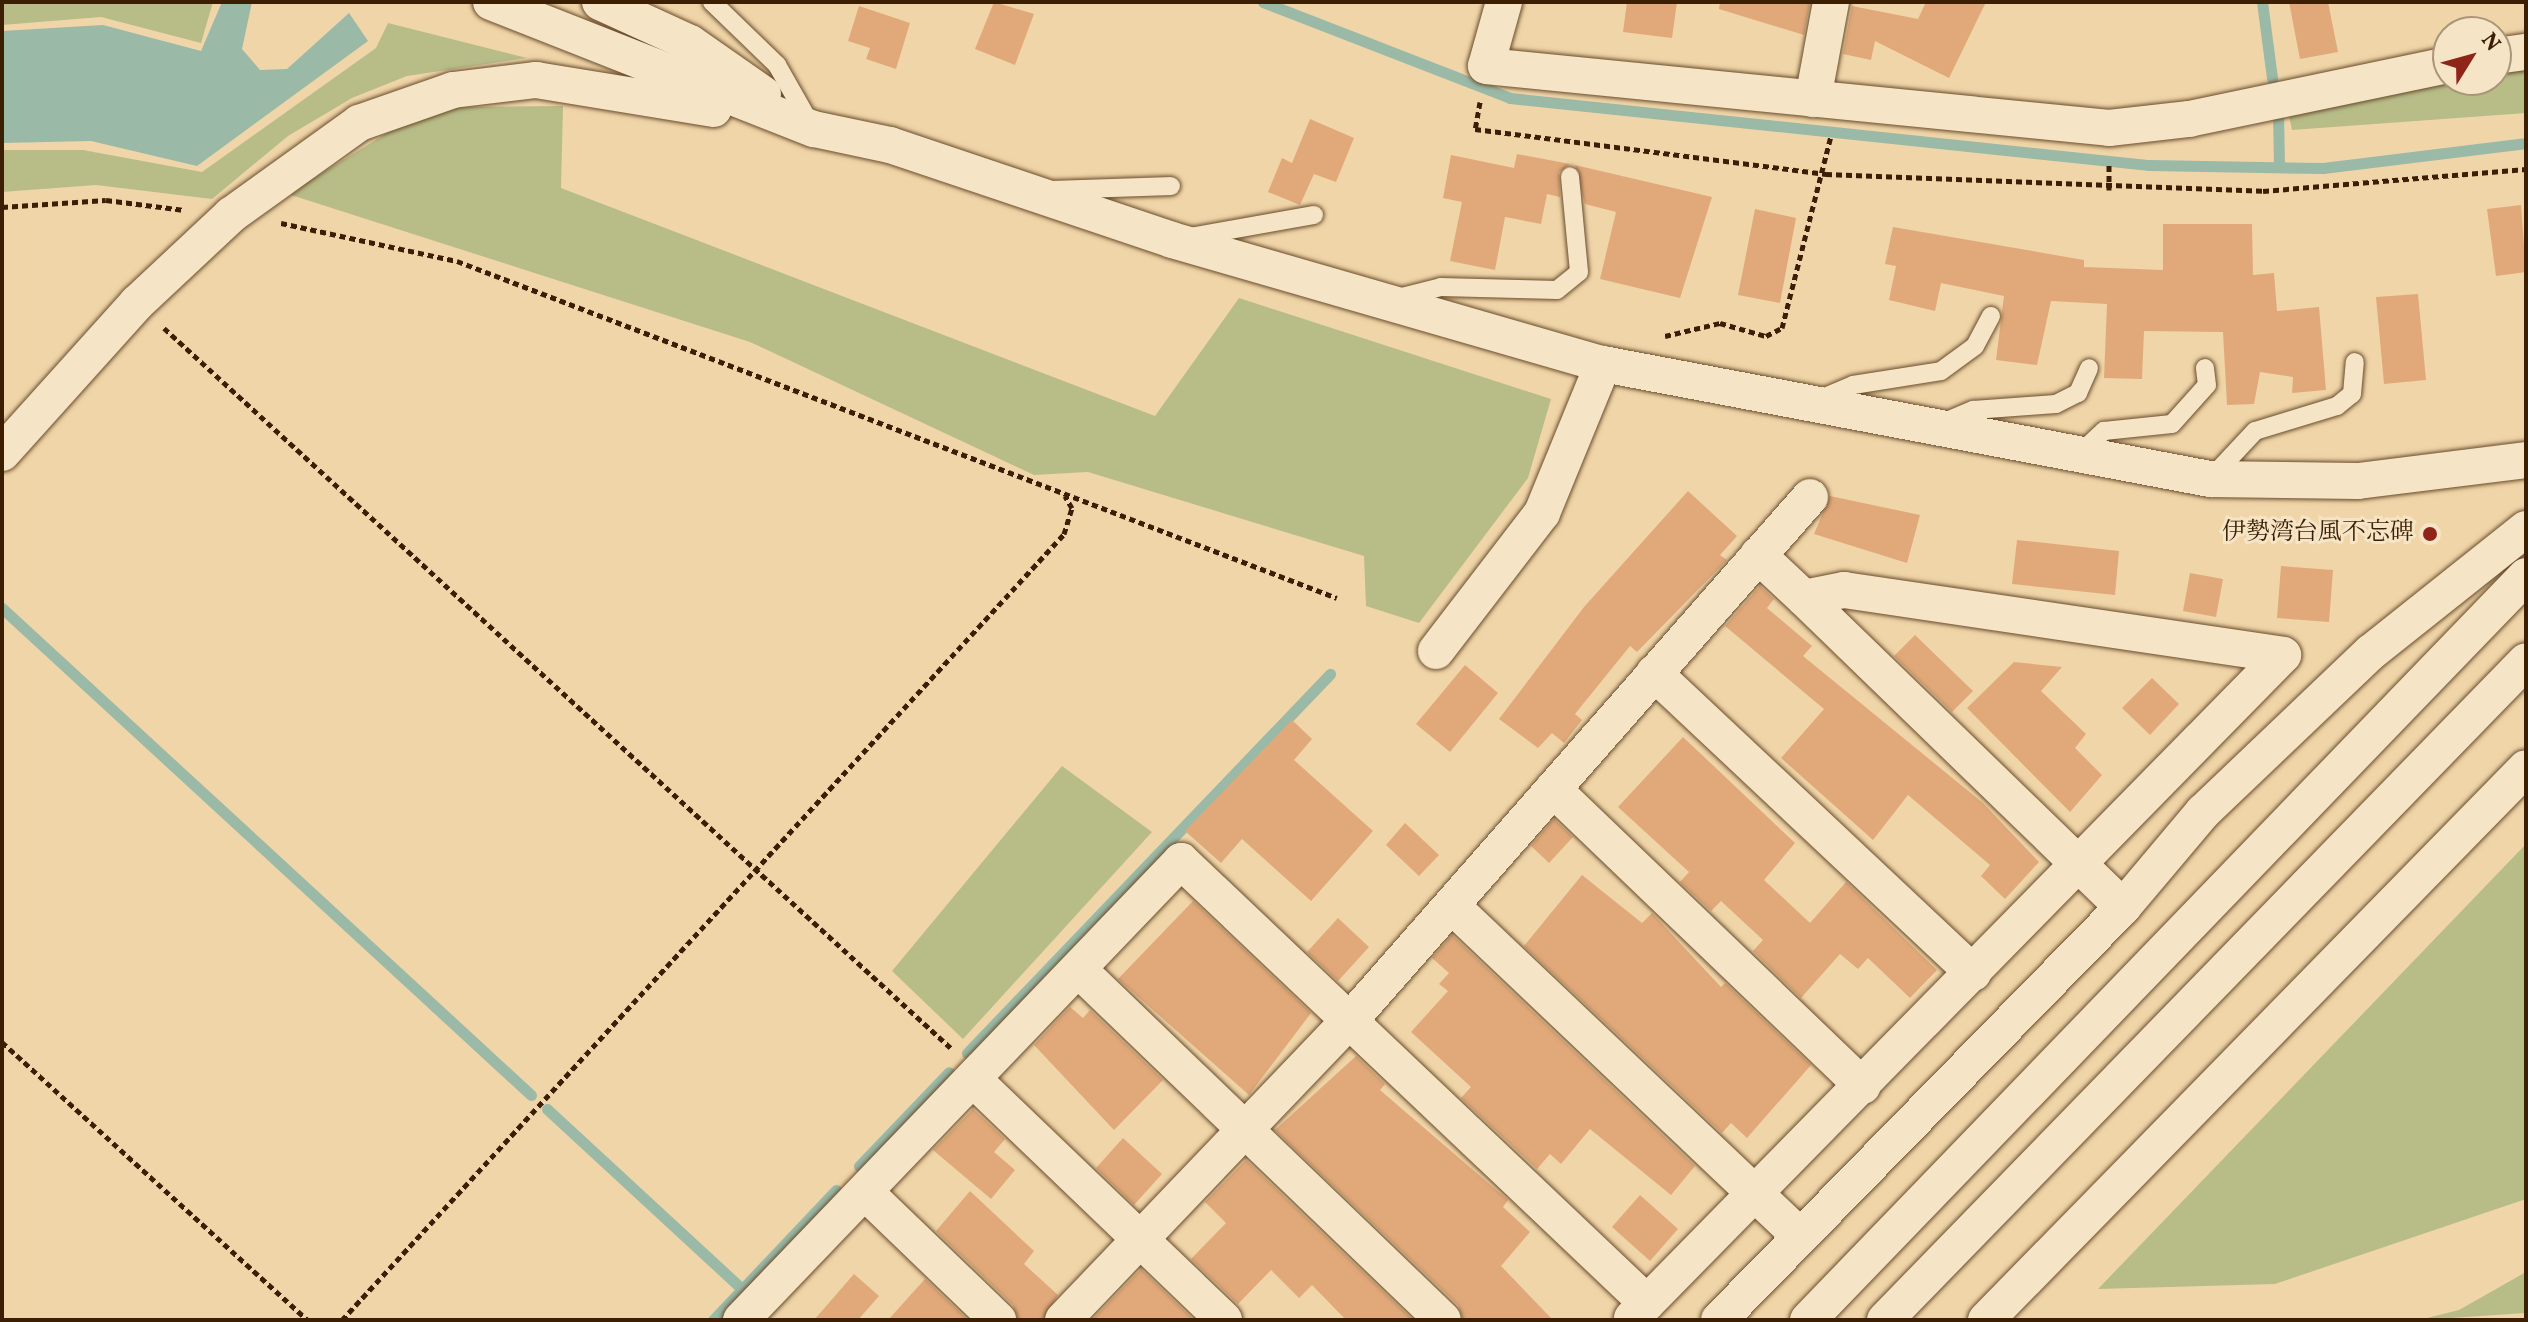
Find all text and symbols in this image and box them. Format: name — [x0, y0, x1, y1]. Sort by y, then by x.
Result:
north arrow — [2432, 16, 2512, 96]
text: N — [2473, 27, 2507, 58]
place label: 伊勢湾台風不忘碑 — [2222, 520, 2414, 548]
marker: 伊勢湾台風不忘碑 — [2421, 525, 2439, 543]

